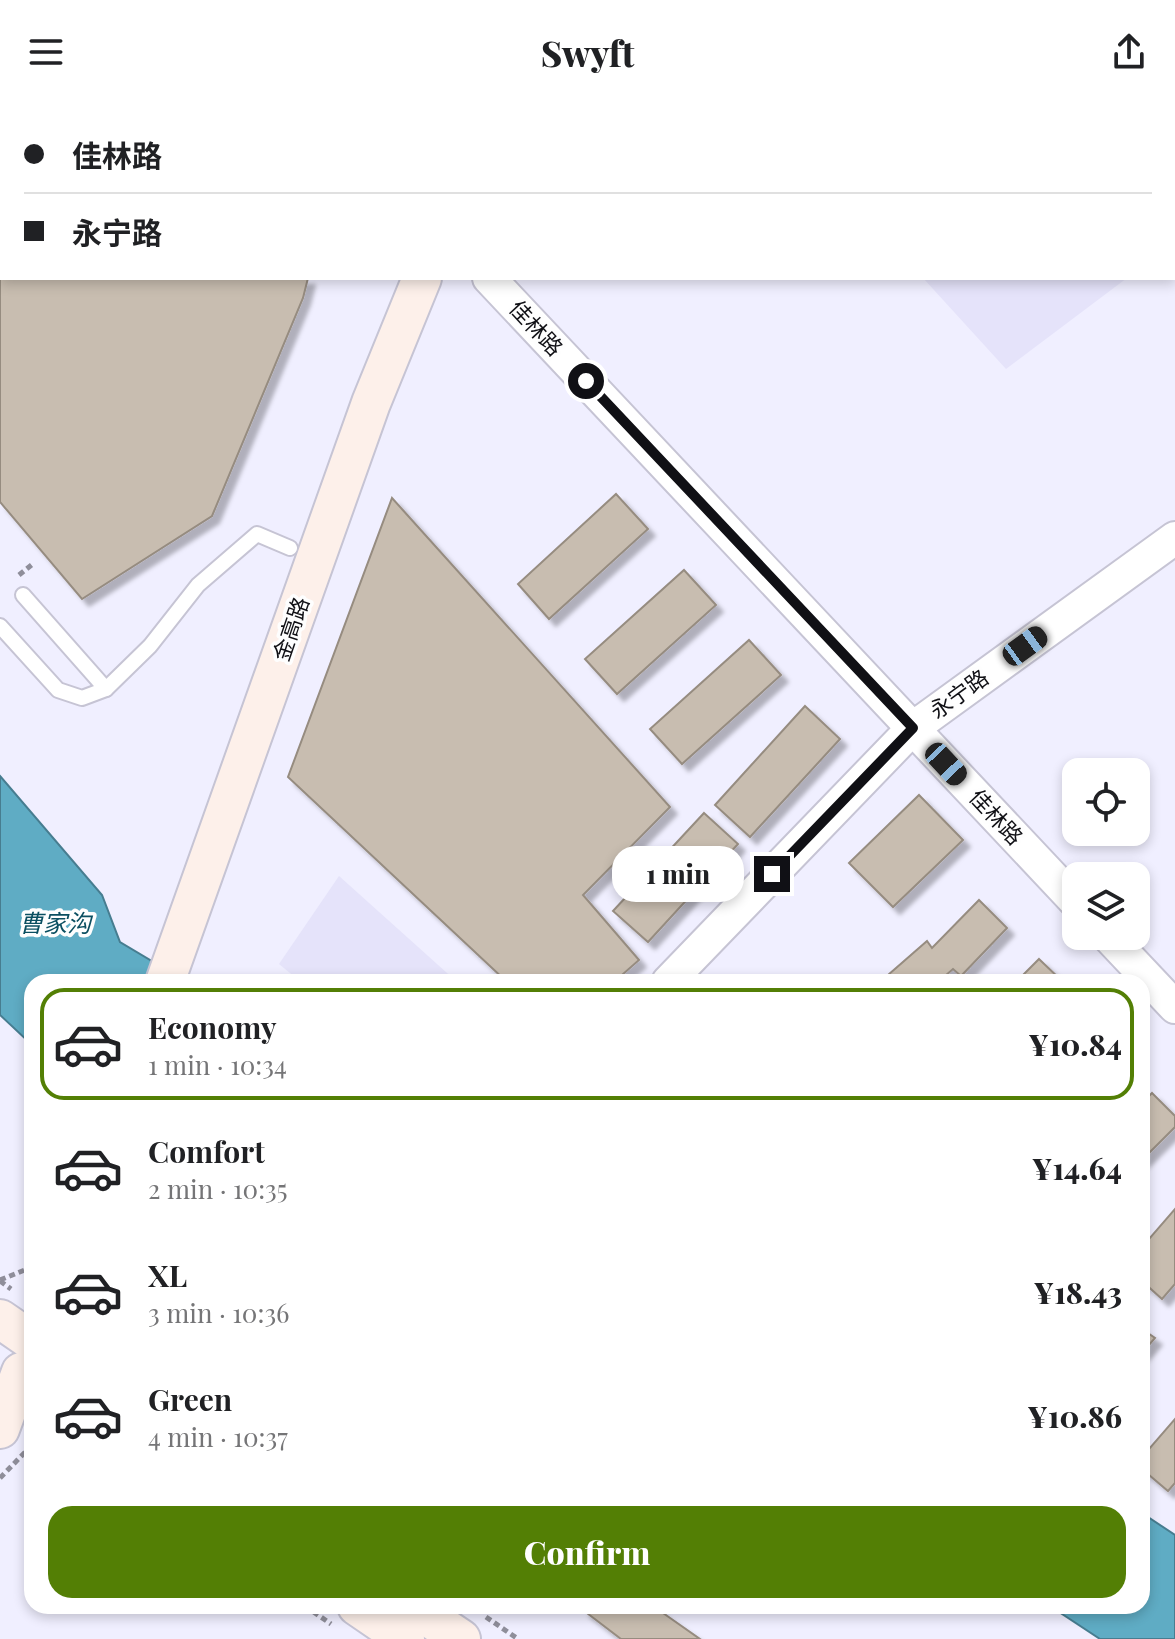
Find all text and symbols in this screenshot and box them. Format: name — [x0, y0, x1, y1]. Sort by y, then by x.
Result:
text: Swyft — [541, 28, 634, 76]
icon: menu — [24, 30, 68, 74]
icon: share — [1107, 30, 1151, 74]
text: 佳林路 — [72, 135, 162, 175]
text: 永宁路 — [72, 212, 162, 252]
street label: 佳林路 — [503, 293, 570, 362]
route start — [568, 363, 604, 399]
street label: 金高路 — [265, 593, 315, 665]
car — [999, 622, 1051, 670]
street label: 永宁路 — [923, 662, 994, 725]
car — [921, 738, 971, 790]
map controls — [1062, 758, 1150, 950]
button: locate — [1062, 758, 1150, 846]
street label: 佳林路 — [963, 782, 1030, 851]
callout: 1 min — [612, 846, 744, 902]
text: 1 min — [646, 856, 710, 891]
route end — [754, 856, 790, 892]
button: layers — [1062, 862, 1150, 950]
water label: 曹家沟 — [19, 906, 94, 938]
text: Economy — [148, 1007, 277, 1047]
icon: car — [52, 1008, 124, 1080]
text: ¥10.84 — [1028, 1024, 1122, 1064]
text: 1 min · 10:34 — [148, 1047, 287, 1082]
text: Comfort — [148, 1131, 265, 1171]
icon: car — [52, 1132, 124, 1204]
text: ¥14.64 — [1032, 1148, 1122, 1188]
text: 2 min · 10:35 — [148, 1171, 288, 1206]
text: XL — [148, 1255, 187, 1295]
icon: car — [52, 1256, 124, 1328]
text: ¥18.43 — [1034, 1272, 1122, 1312]
text: 3 min · 10:36 — [148, 1295, 290, 1330]
text: Green — [148, 1379, 232, 1419]
icon: car — [52, 1380, 124, 1452]
text: ¥10.86 — [1027, 1396, 1122, 1436]
text: 4 min · 10:37 — [148, 1419, 288, 1454]
button: Confirm — [48, 1506, 1126, 1598]

